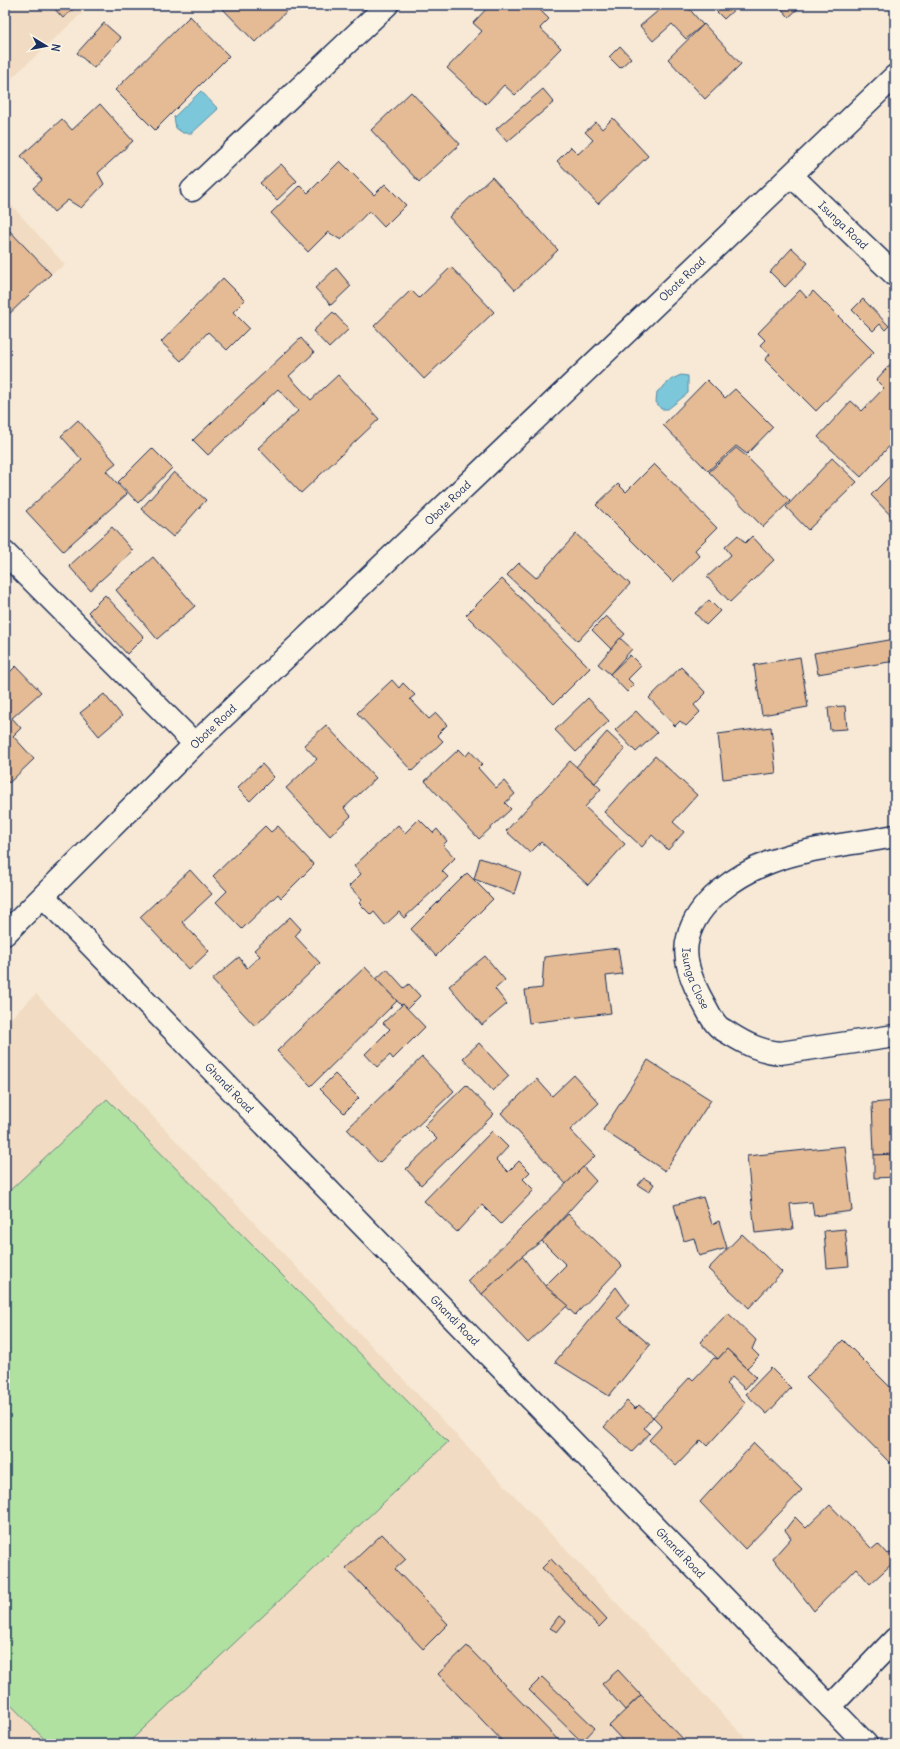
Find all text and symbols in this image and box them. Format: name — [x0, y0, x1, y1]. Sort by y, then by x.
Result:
north arrow — [26, 26, 66, 66]
text: N — [48, 43, 63, 53]
street label: Isunga Road — [815, 198, 871, 253]
street label: Obote Road — [656, 253, 709, 304]
street label: Obote Road — [422, 477, 474, 528]
street label: Obote Road — [187, 701, 240, 752]
street label: Isunga Close — [679, 948, 713, 1012]
street label: Ghandi Road — [202, 1060, 257, 1116]
street label: Ghandi Road — [427, 1292, 483, 1349]
street label: Ghandi Road — [653, 1525, 708, 1581]

